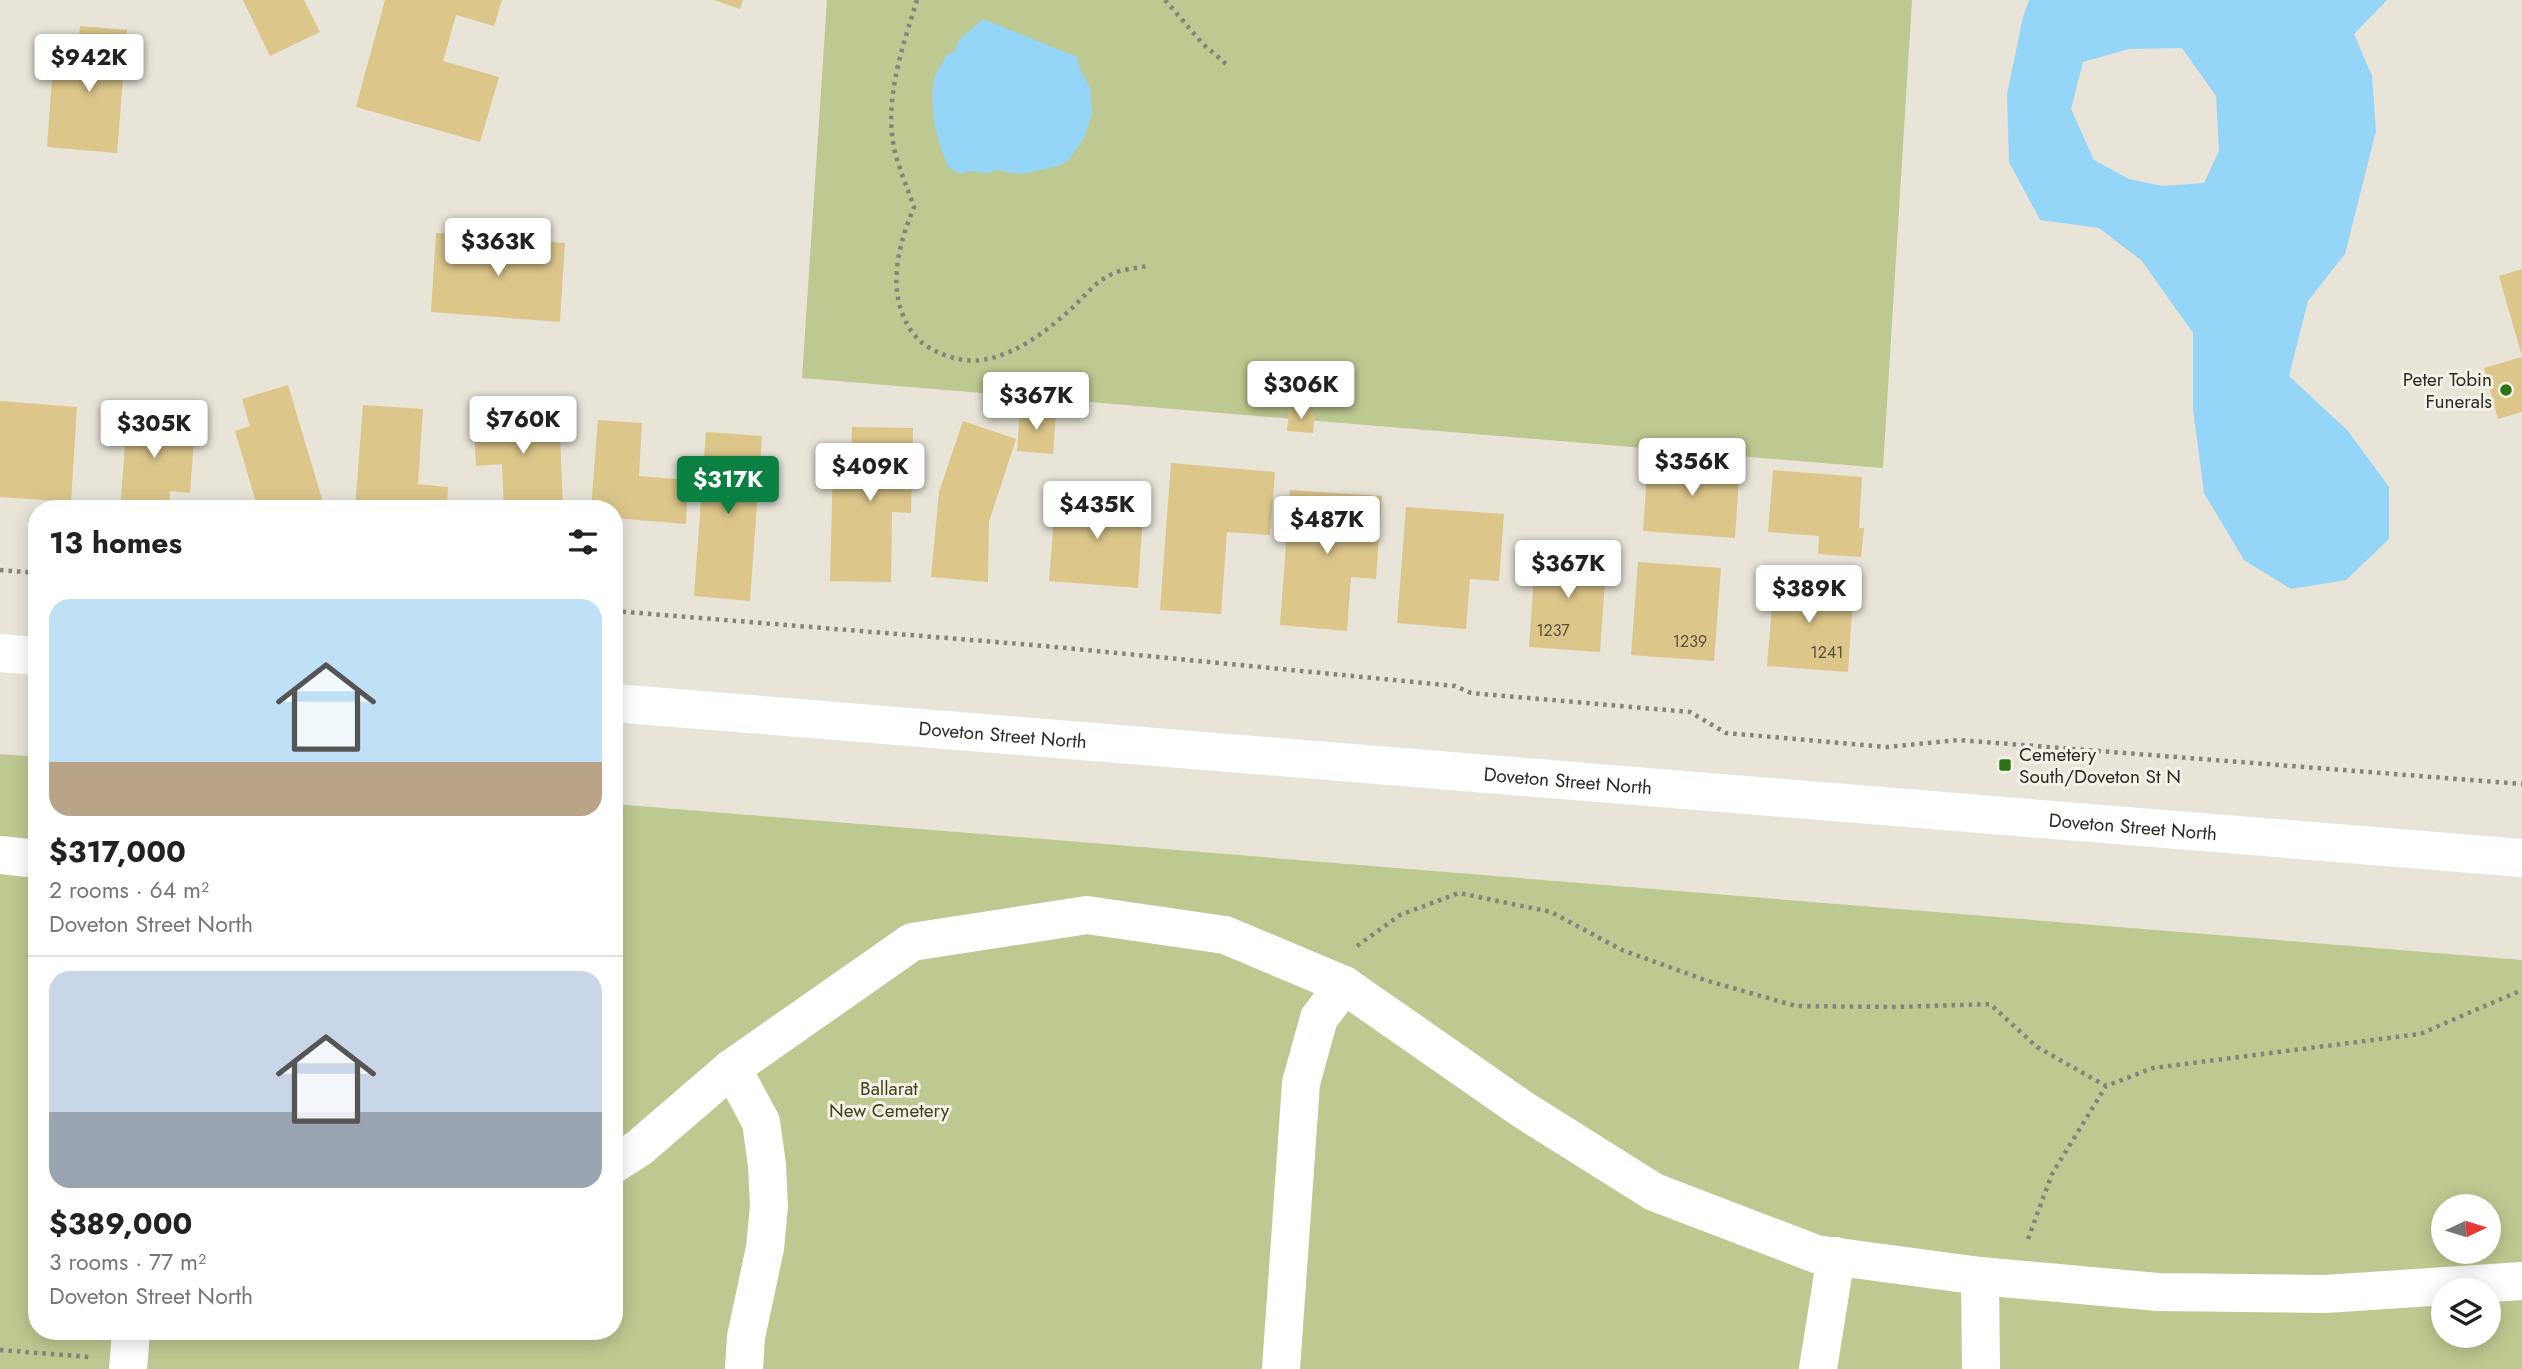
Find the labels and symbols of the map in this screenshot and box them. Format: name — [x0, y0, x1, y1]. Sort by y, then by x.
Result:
pin: $942K — [40, 34, 138, 94]
pin: $363K — [449, 218, 547, 278]
pin: $306K — [1252, 362, 1350, 421]
place label: Peter Tobin Funerals — [2403, 366, 2492, 415]
pin: $367K — [987, 372, 1085, 432]
marker: Peter Tobin Funerals — [2498, 382, 2514, 398]
pin: $760K — [474, 396, 572, 456]
pin: $305K — [105, 400, 203, 460]
pin: $356K — [1643, 438, 1741, 498]
pin: $409K — [821, 444, 919, 503]
pin: $317K — [679, 456, 777, 516]
pin: $435K — [1048, 482, 1146, 541]
pin: $487K — [1278, 496, 1376, 556]
pin: $367K — [1519, 540, 1617, 600]
pin: $389K — [1760, 566, 1858, 625]
house number: 1237 — [1536, 619, 1570, 642]
house number: 1239 — [1673, 630, 1707, 653]
house number: 1241 — [1811, 641, 1843, 664]
street label: Doveton Street North — [918, 714, 1088, 755]
place label: Cemetery South/Doveton St N — [2019, 741, 2181, 790]
marker: Cemetery South/Doveton St N — [1997, 757, 2013, 773]
street label: Doveton Street North — [1483, 760, 1653, 801]
street label: Doveton Street North — [2048, 806, 2218, 847]
park label: Ballarat New Cemetery — [829, 1075, 950, 1124]
north arrow — [2431, 1194, 2501, 1264]

